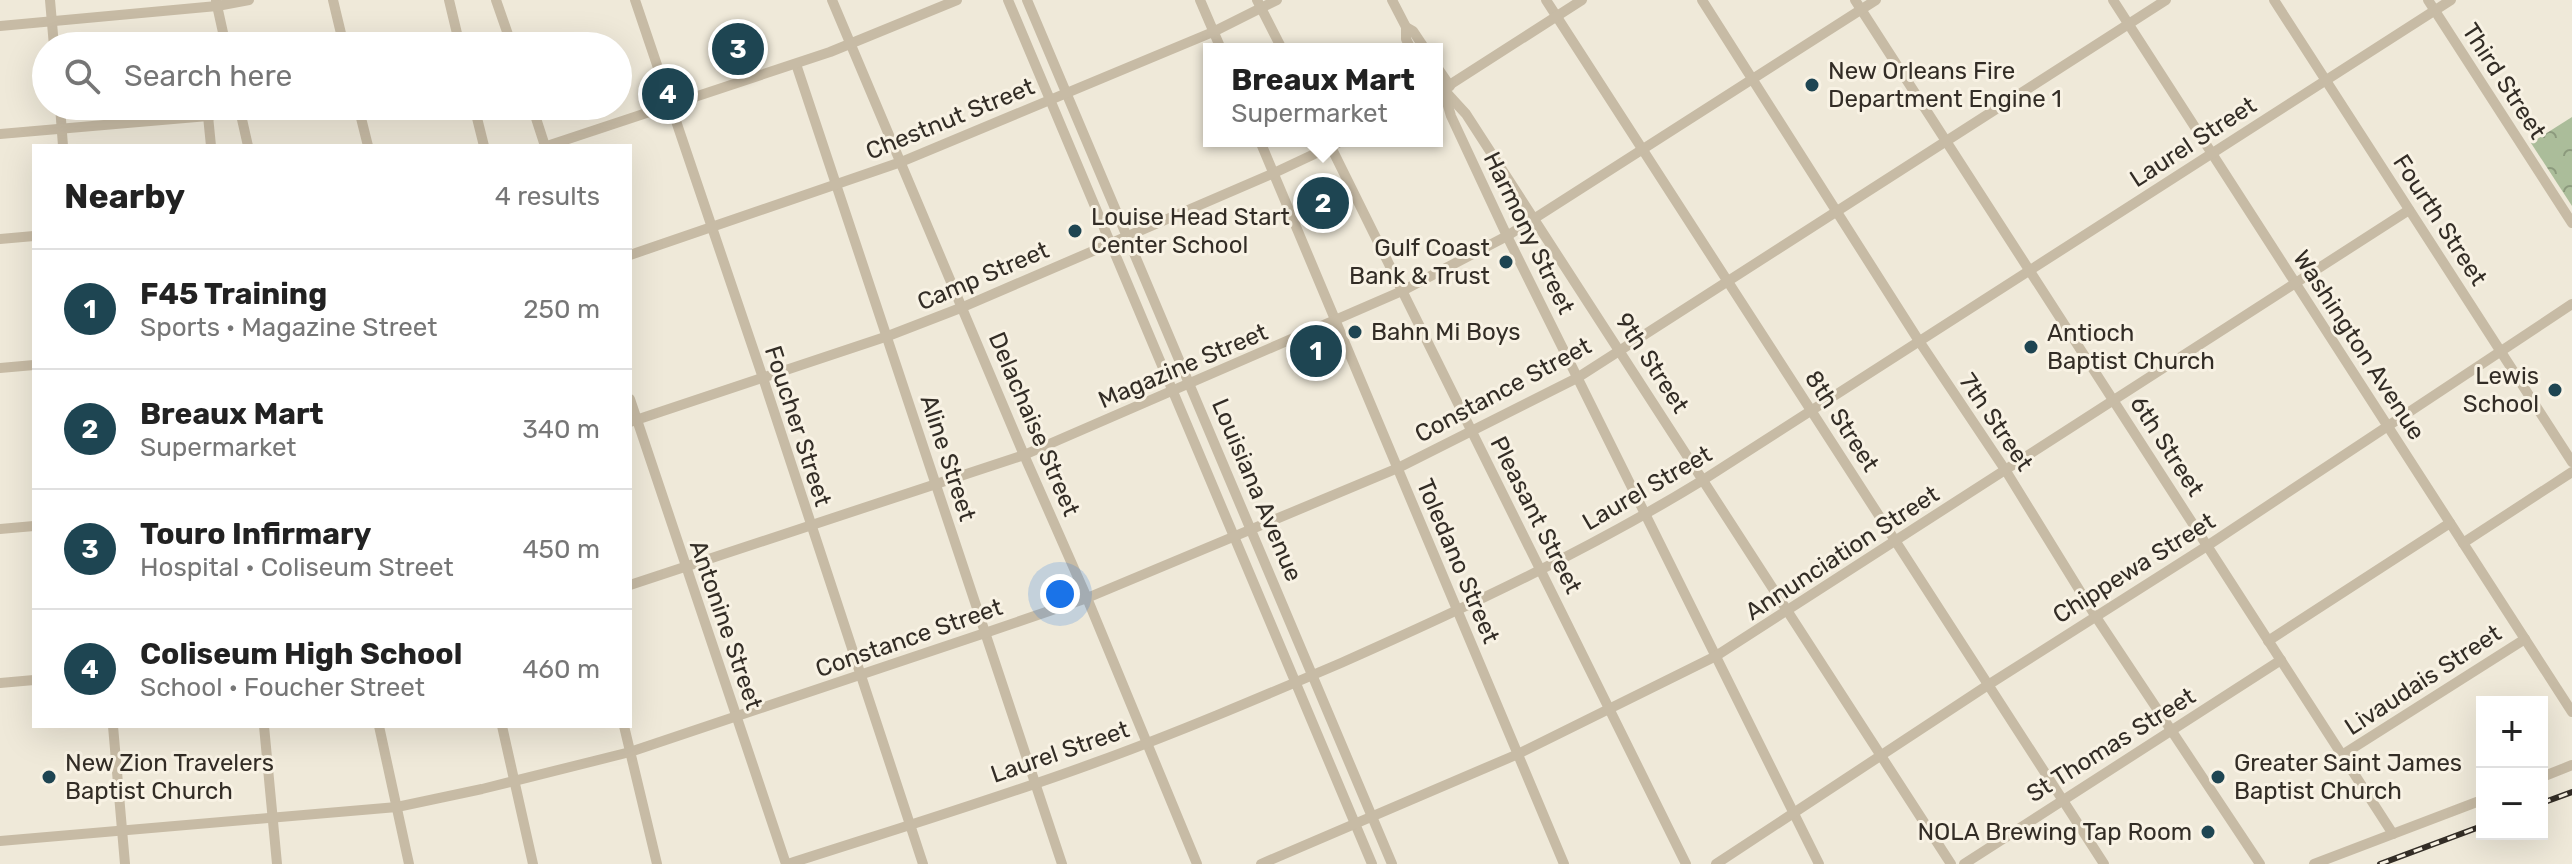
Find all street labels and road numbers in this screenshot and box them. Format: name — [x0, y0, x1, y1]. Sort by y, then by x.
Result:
street label: Third Street — [2456, 18, 2552, 144]
street label: Chestnut Street — [862, 72, 1038, 166]
street label: Laurel Street — [2125, 91, 2261, 193]
street label: Harmony Street — [1478, 147, 1580, 319]
street label: Fourth Street — [2387, 149, 2493, 291]
street label: Camp Street — [913, 236, 1053, 316]
street label: Washington Avenue — [2287, 245, 2431, 445]
street label: 9th Street — [1609, 308, 1695, 418]
street label: Magazine Street — [1094, 318, 1272, 414]
street label: Delachaise Street — [983, 328, 1085, 520]
street label: Constance Street — [1410, 332, 1596, 448]
street label: Foucher Street — [759, 342, 837, 510]
street label: 8th Street — [1799, 365, 1885, 477]
street label: 7th Street — [1953, 368, 2039, 476]
street label: Aline Street — [914, 391, 982, 525]
street label: 6th Street — [2124, 391, 2210, 501]
street label: Louisiana Avenue — [1206, 394, 1308, 586]
street label: Pleasant Street — [1484, 432, 1588, 598]
street label: Laurel Street — [1577, 440, 1717, 536]
street label: Toledano Street — [1411, 475, 1505, 647]
street label: Annunciation Street — [1740, 480, 1944, 626]
street label: Chippewa Street — [2048, 507, 2220, 629]
street label: Antonine Street — [684, 537, 768, 713]
street label: Constance Street — [812, 593, 1006, 683]
street label: Livaudais Street — [2340, 619, 2506, 741]
street label: St Thomas Street — [2022, 682, 2200, 808]
street label: Laurel Street — [987, 715, 1133, 789]

